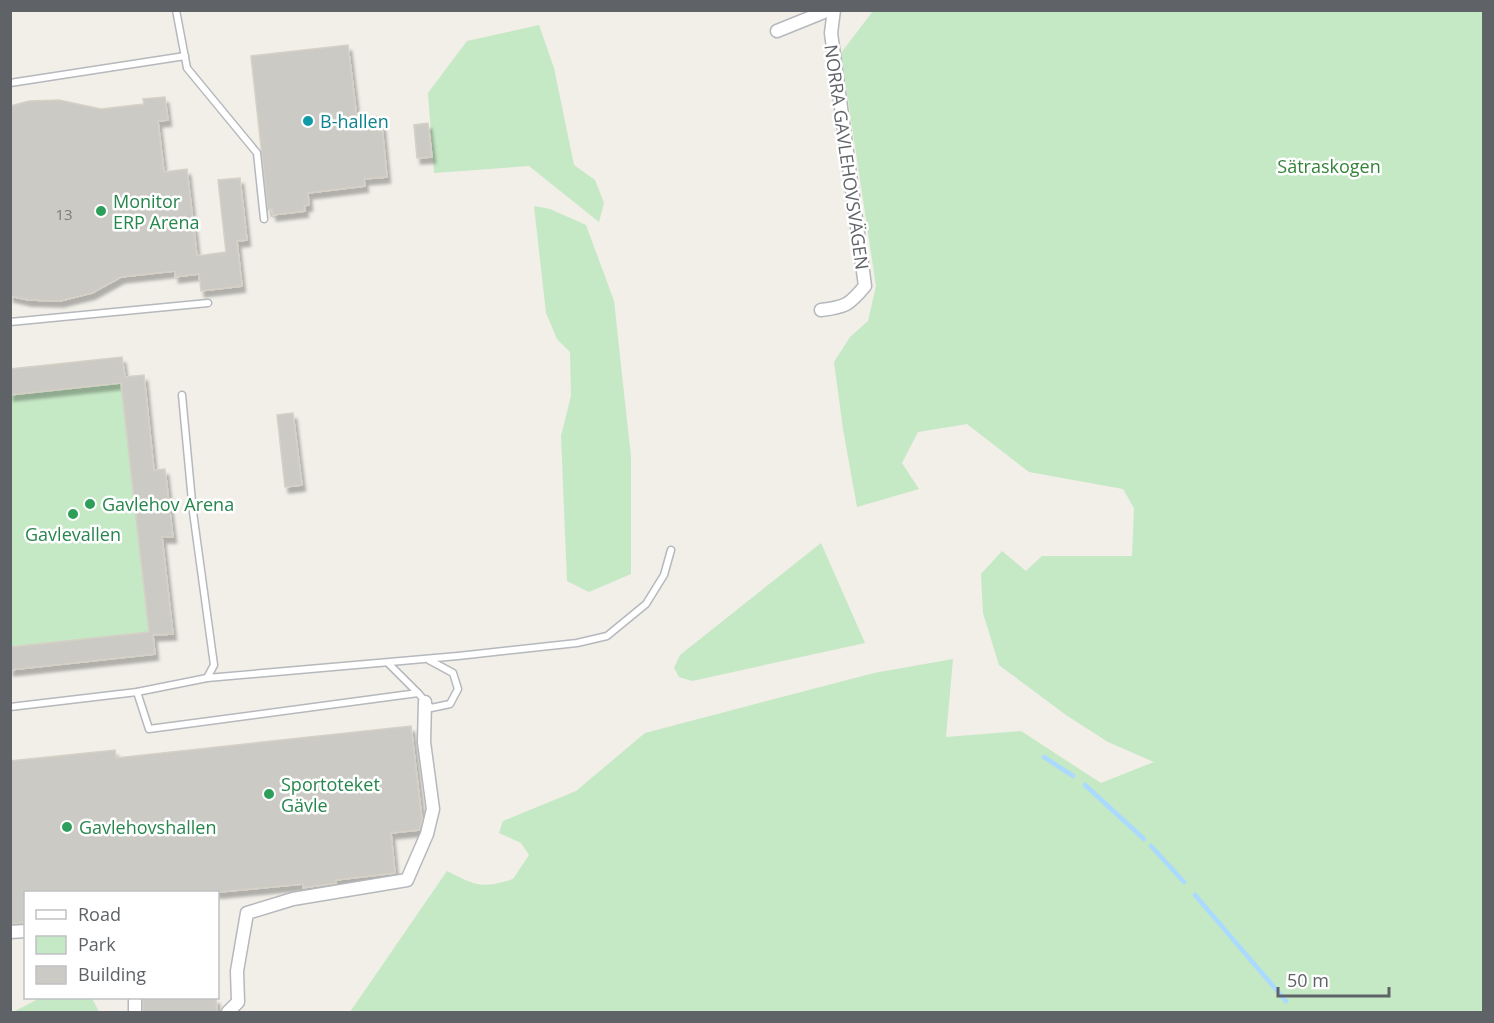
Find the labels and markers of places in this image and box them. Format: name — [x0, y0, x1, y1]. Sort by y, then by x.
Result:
place label: B-hallen — [320, 109, 389, 133]
marker: B-hallen — [301, 114, 315, 128]
place label: Monitor ERP Arena — [113, 189, 200, 234]
marker: Monitor ERP Arena — [94, 204, 108, 218]
place label: Gavlehov Arena — [102, 492, 234, 516]
marker: Gavlehov Arena — [83, 497, 97, 511]
marker: Gavlevallen — [66, 507, 80, 521]
place label: Gavlevallen — [25, 522, 121, 546]
place label: Sportoteket Gävle — [281, 772, 380, 817]
marker: Sportoteket Gävle — [262, 787, 276, 801]
place label: Gavlehovshallen — [79, 815, 216, 839]
marker: Gavlehovshallen — [60, 820, 74, 834]

